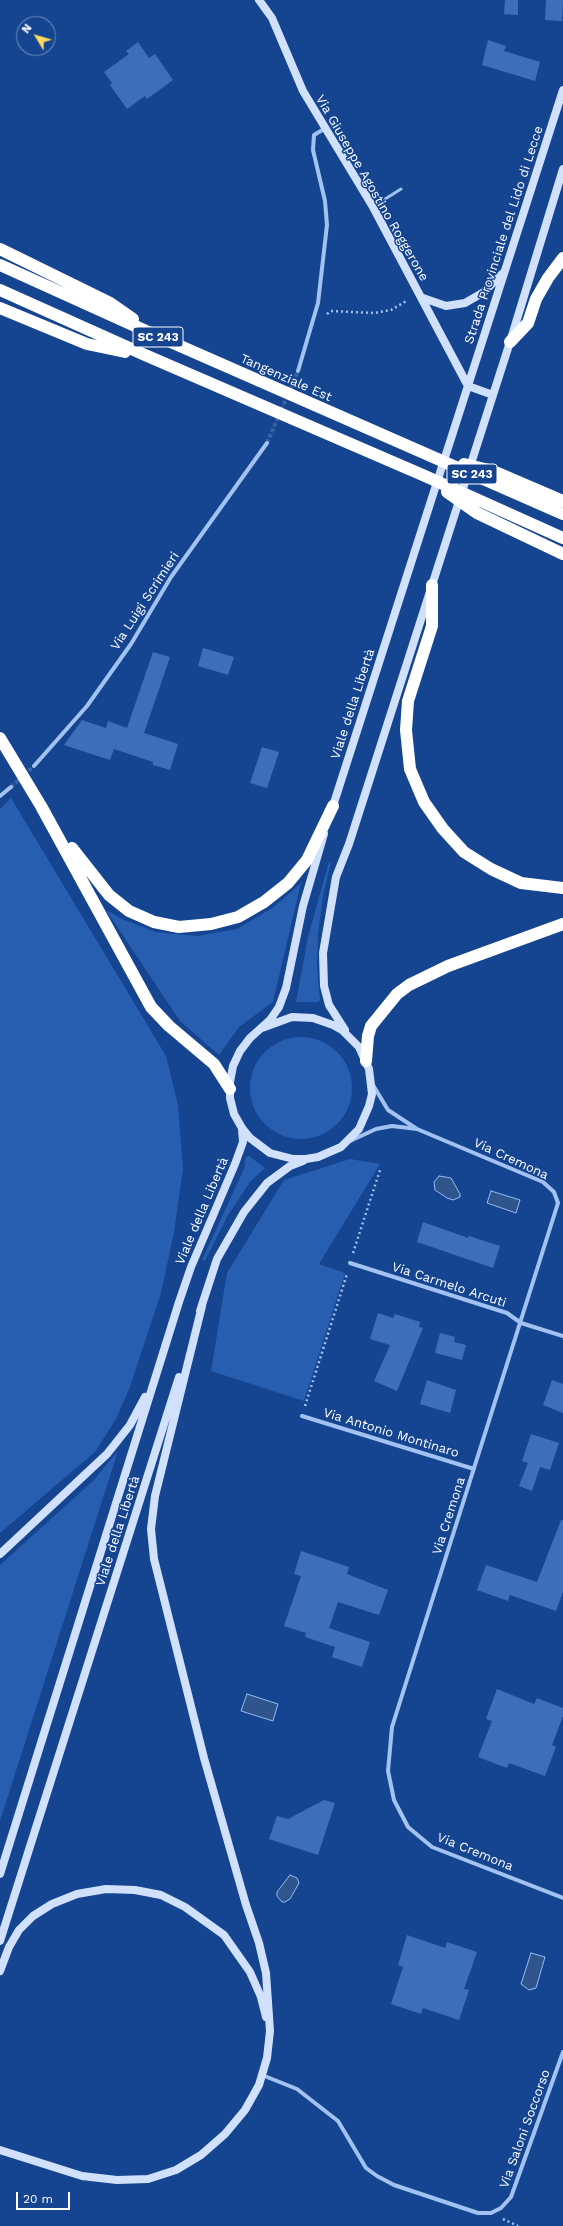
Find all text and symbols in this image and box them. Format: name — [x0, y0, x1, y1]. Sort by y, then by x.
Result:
north arrow — [16, 16, 56, 56]
text: N — [19, 22, 35, 36]
street label: Via Giuseppe Agostino Roggerone — [312, 92, 432, 284]
street label: Strada Provinciale del Lido di Lecce — [461, 124, 547, 346]
road number: SC 243 — [133, 327, 183, 347]
street label: Tangenziale Est — [238, 351, 334, 405]
road number: SC 243 — [447, 464, 497, 484]
street label: Via Luigi Scrimieri — [107, 549, 183, 653]
street label: Viale della Libertà — [328, 647, 378, 761]
street label: Via Cremona — [471, 1135, 551, 1183]
street label: Viale della Libertà — [172, 1155, 232, 1267]
street label: Via Carmelo Arcuti — [390, 1259, 508, 1311]
street label: Via Antonio Montinaro — [321, 1405, 461, 1461]
street label: Viale della Libertà — [93, 1474, 143, 1588]
street label: Via Cremona — [429, 1475, 469, 1557]
street label: Via Cremona — [435, 1830, 515, 1874]
street label: Via Saloni Soccorso — [496, 2068, 554, 2190]
scale bar — [18, 2184, 72, 2210]
text: 20 m — [23, 2192, 53, 2206]

